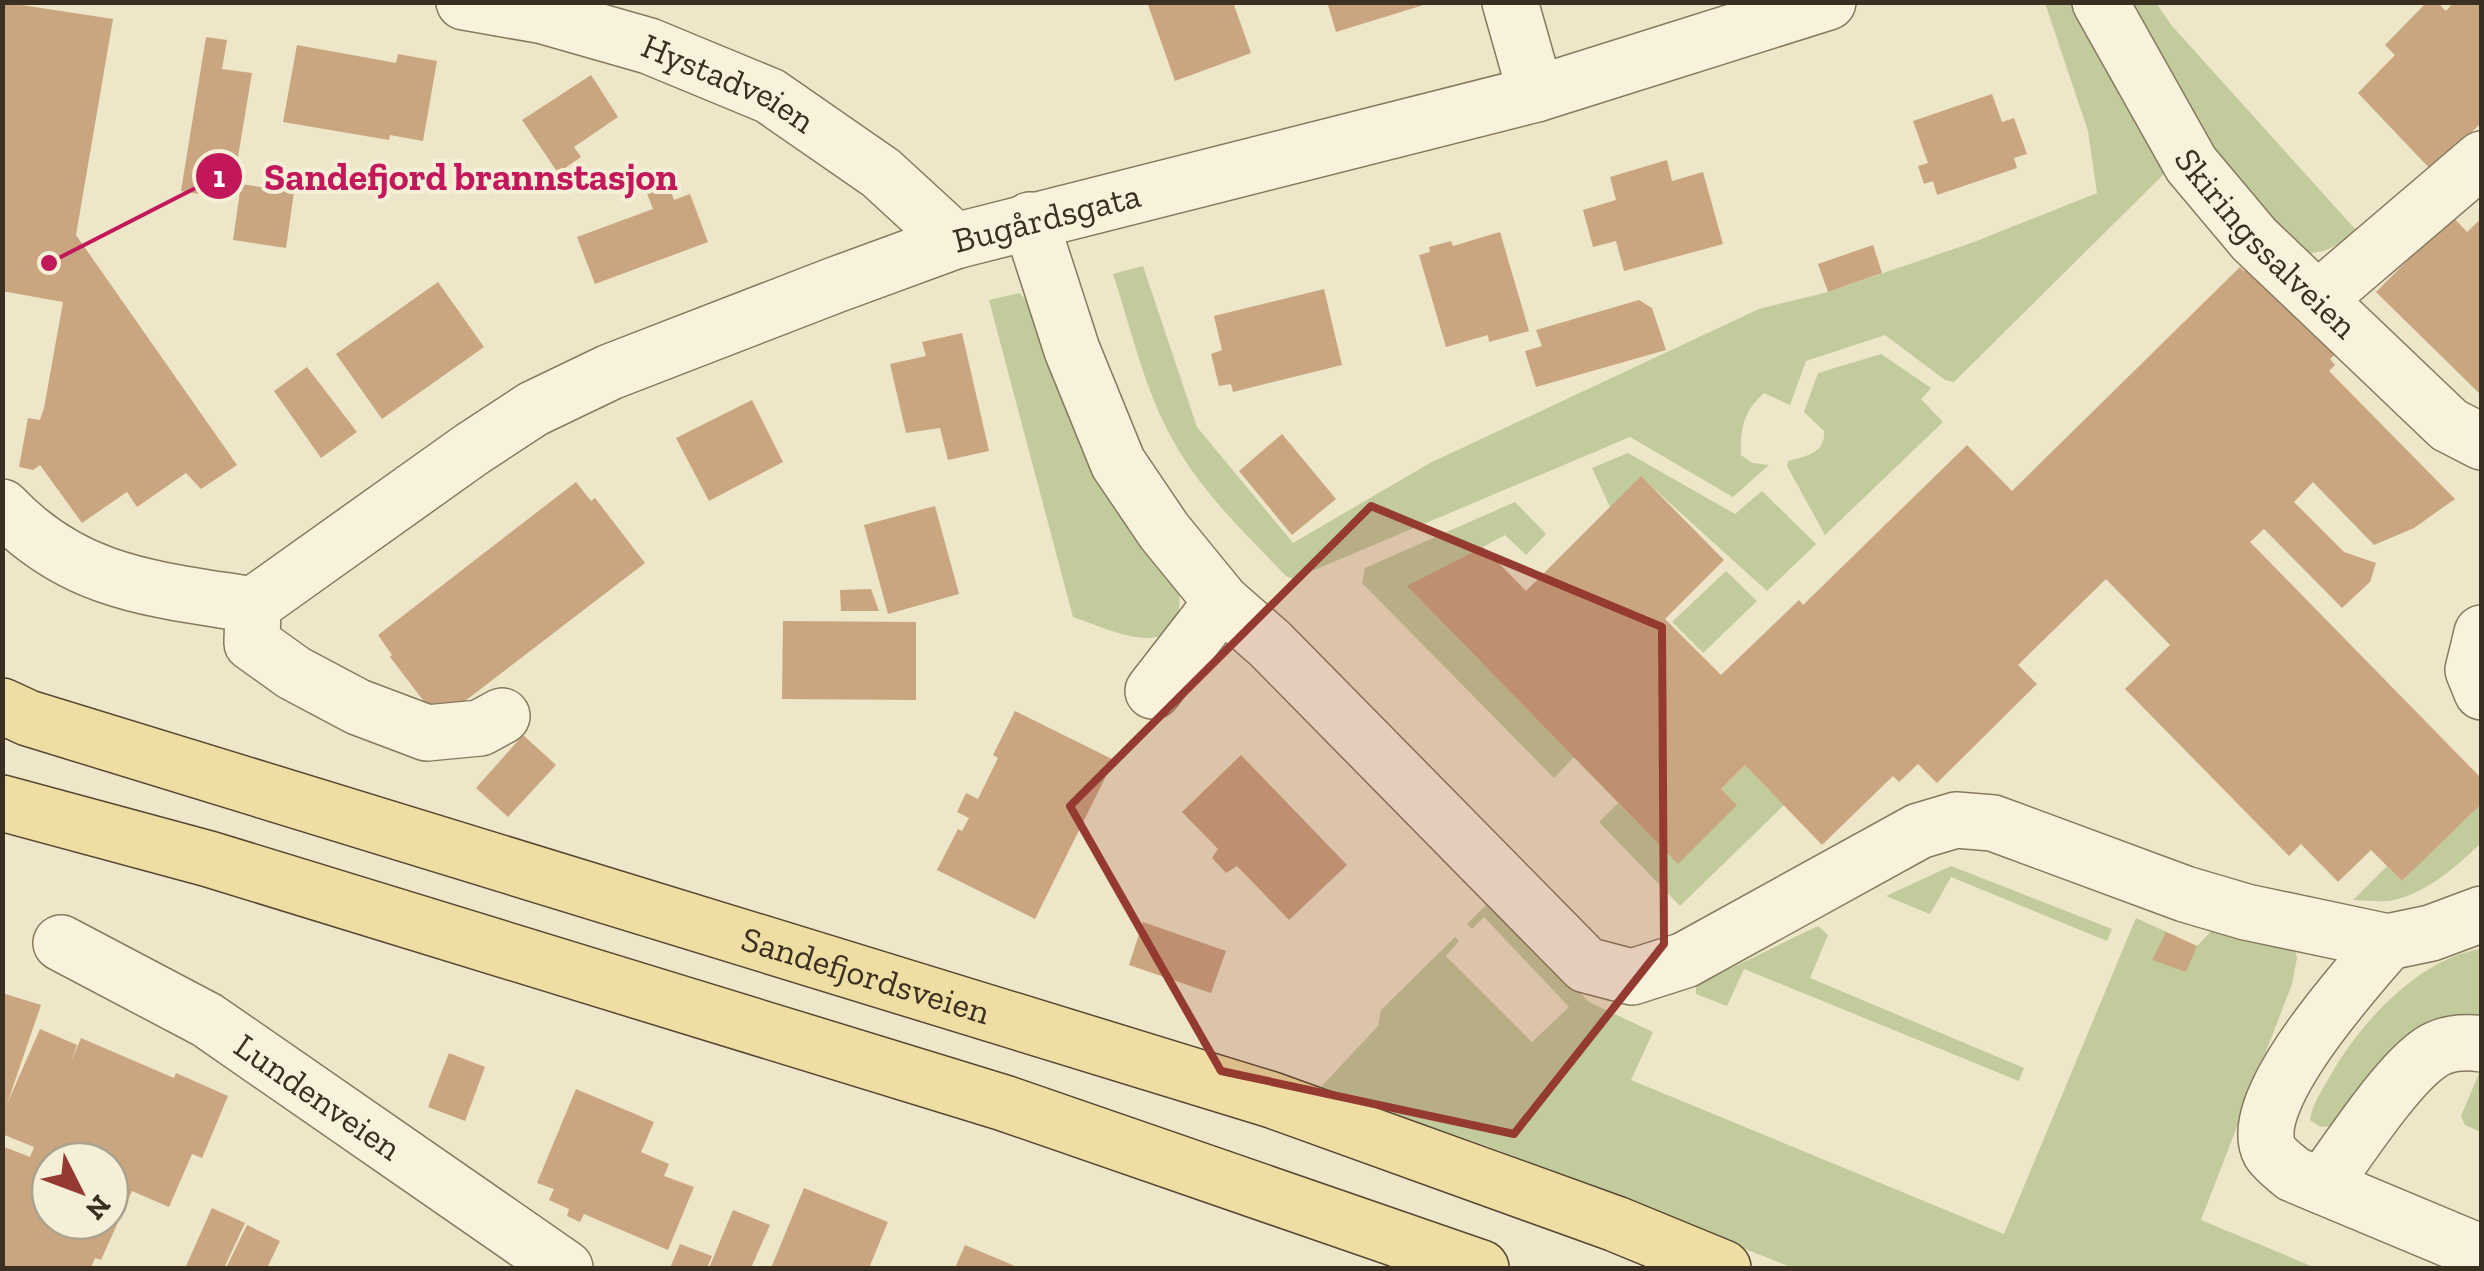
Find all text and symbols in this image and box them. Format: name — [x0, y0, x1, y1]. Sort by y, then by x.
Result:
street label: Hystadveien — [636, 24, 823, 142]
street label: Skiringssalveien — [2166, 141, 2366, 347]
callout: Sandefjord brannstasjon — [194, 142, 698, 210]
text: Sandefjord brannstasjon — [264, 154, 678, 200]
text: 1 — [213, 159, 225, 195]
street label: Bugårdsgata — [948, 174, 1145, 262]
street label: Sandefjordsveien — [736, 917, 995, 1033]
street label: Lundenveien — [226, 1024, 409, 1169]
north arrow — [30, 1141, 130, 1241]
text: N — [79, 1188, 118, 1226]

